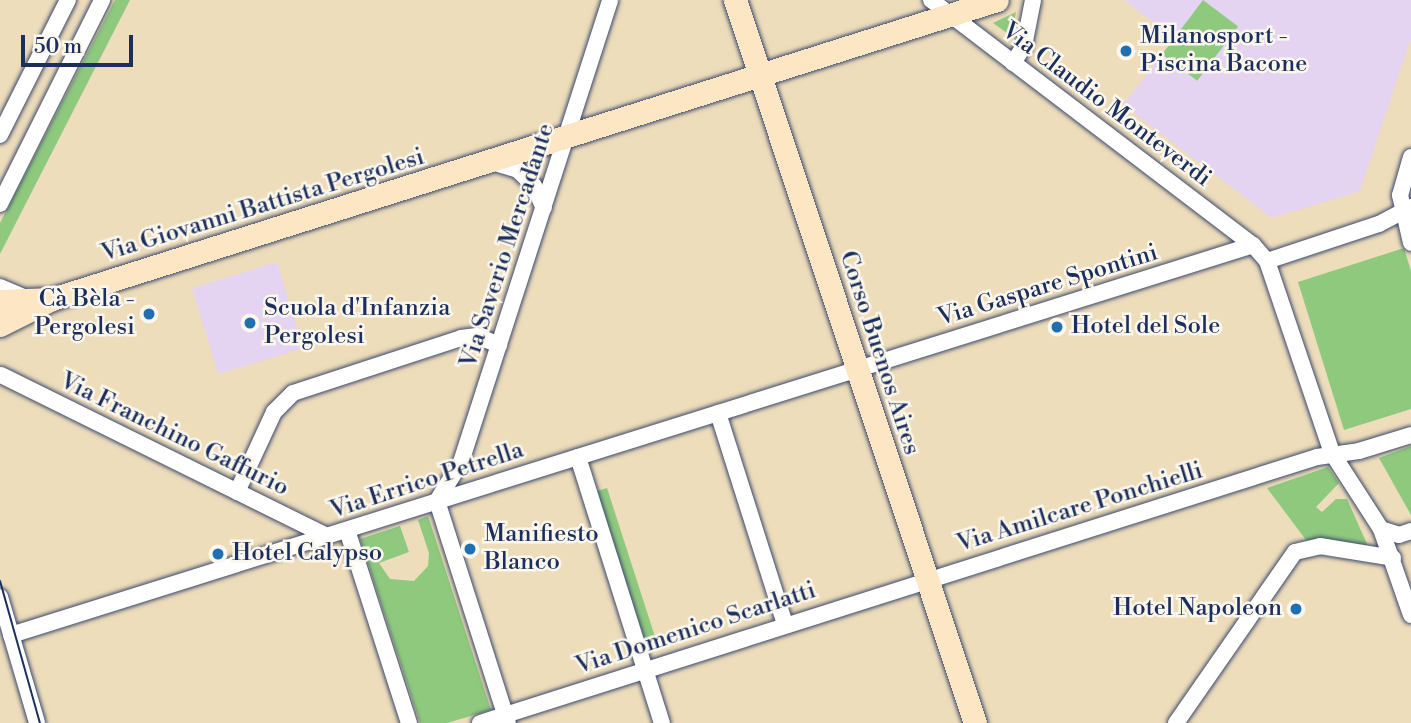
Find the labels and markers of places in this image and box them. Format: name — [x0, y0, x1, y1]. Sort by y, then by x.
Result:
place label: Milanosport - Piscina Bacone — [1140, 23, 1307, 79]
marker: Milanosport - Piscina Bacone — [1118, 43, 1134, 59]
place label: Cà Bèla - Pergolesi — [34, 286, 135, 342]
place label: Scuola d'Infanzia Pergolesi — [264, 295, 450, 351]
marker: Cà Bèla - Pergolesi — [141, 306, 157, 322]
place label: Hotel del Sole — [1071, 313, 1220, 341]
marker: Scuola d'Infanzia Pergolesi — [242, 315, 258, 331]
marker: Hotel del Sole — [1049, 319, 1065, 335]
place label: Manifiesto Blanco — [484, 521, 599, 577]
place label: Hotel Calypso — [232, 540, 382, 568]
marker: Manifiesto Blanco — [462, 541, 478, 557]
marker: Hotel Calypso — [210, 546, 226, 562]
place label: Hotel Napoleon — [1113, 595, 1282, 623]
marker: Hotel Napoleon — [1288, 601, 1304, 617]

